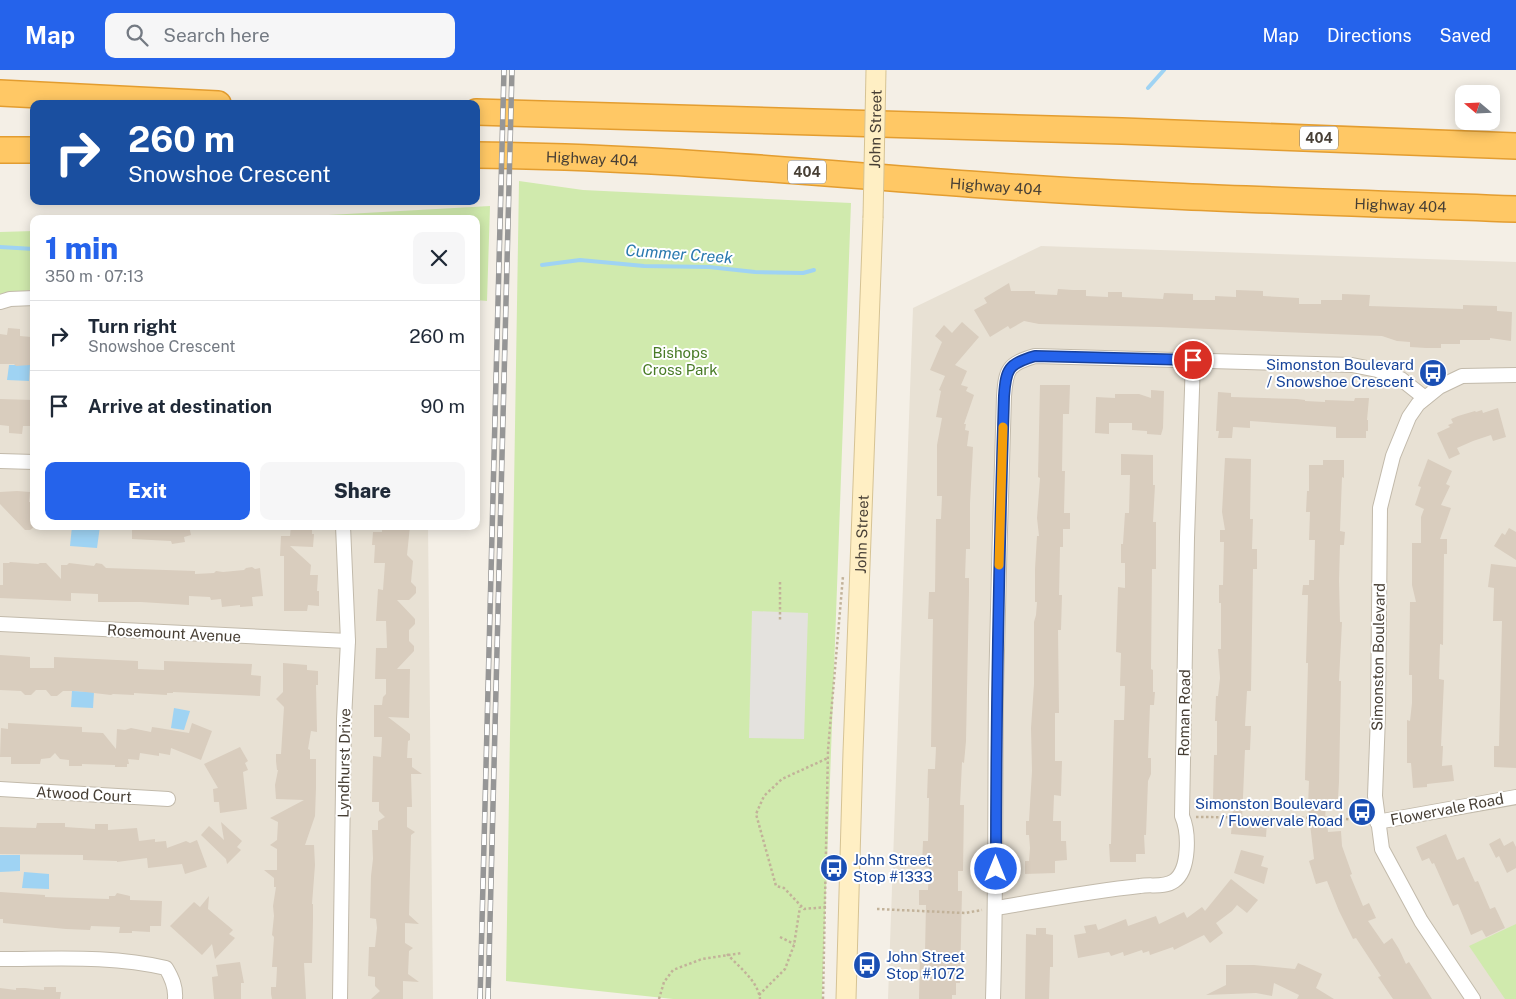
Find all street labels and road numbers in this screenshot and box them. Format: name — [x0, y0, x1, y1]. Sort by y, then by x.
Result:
street label: John Street — [866, 89, 884, 169]
road number: 404 — [1300, 126, 1338, 150]
street label: Highway 404 — [546, 148, 638, 169]
road number: 404 — [788, 160, 826, 184]
street label: Highway 404 — [949, 174, 1042, 197]
street label: Highway 404 — [1354, 195, 1447, 215]
street label: John Street — [851, 494, 871, 574]
street label: Simonston Boulevard — [1368, 583, 1388, 731]
street label: Rosemount Avenue — [107, 621, 241, 645]
street label: Roman Road — [1175, 669, 1193, 757]
street label: Lyndhurst Drive — [335, 708, 353, 818]
street label: Atwood Court — [36, 783, 132, 805]
street label: Flowervale Road — [1389, 790, 1505, 828]

